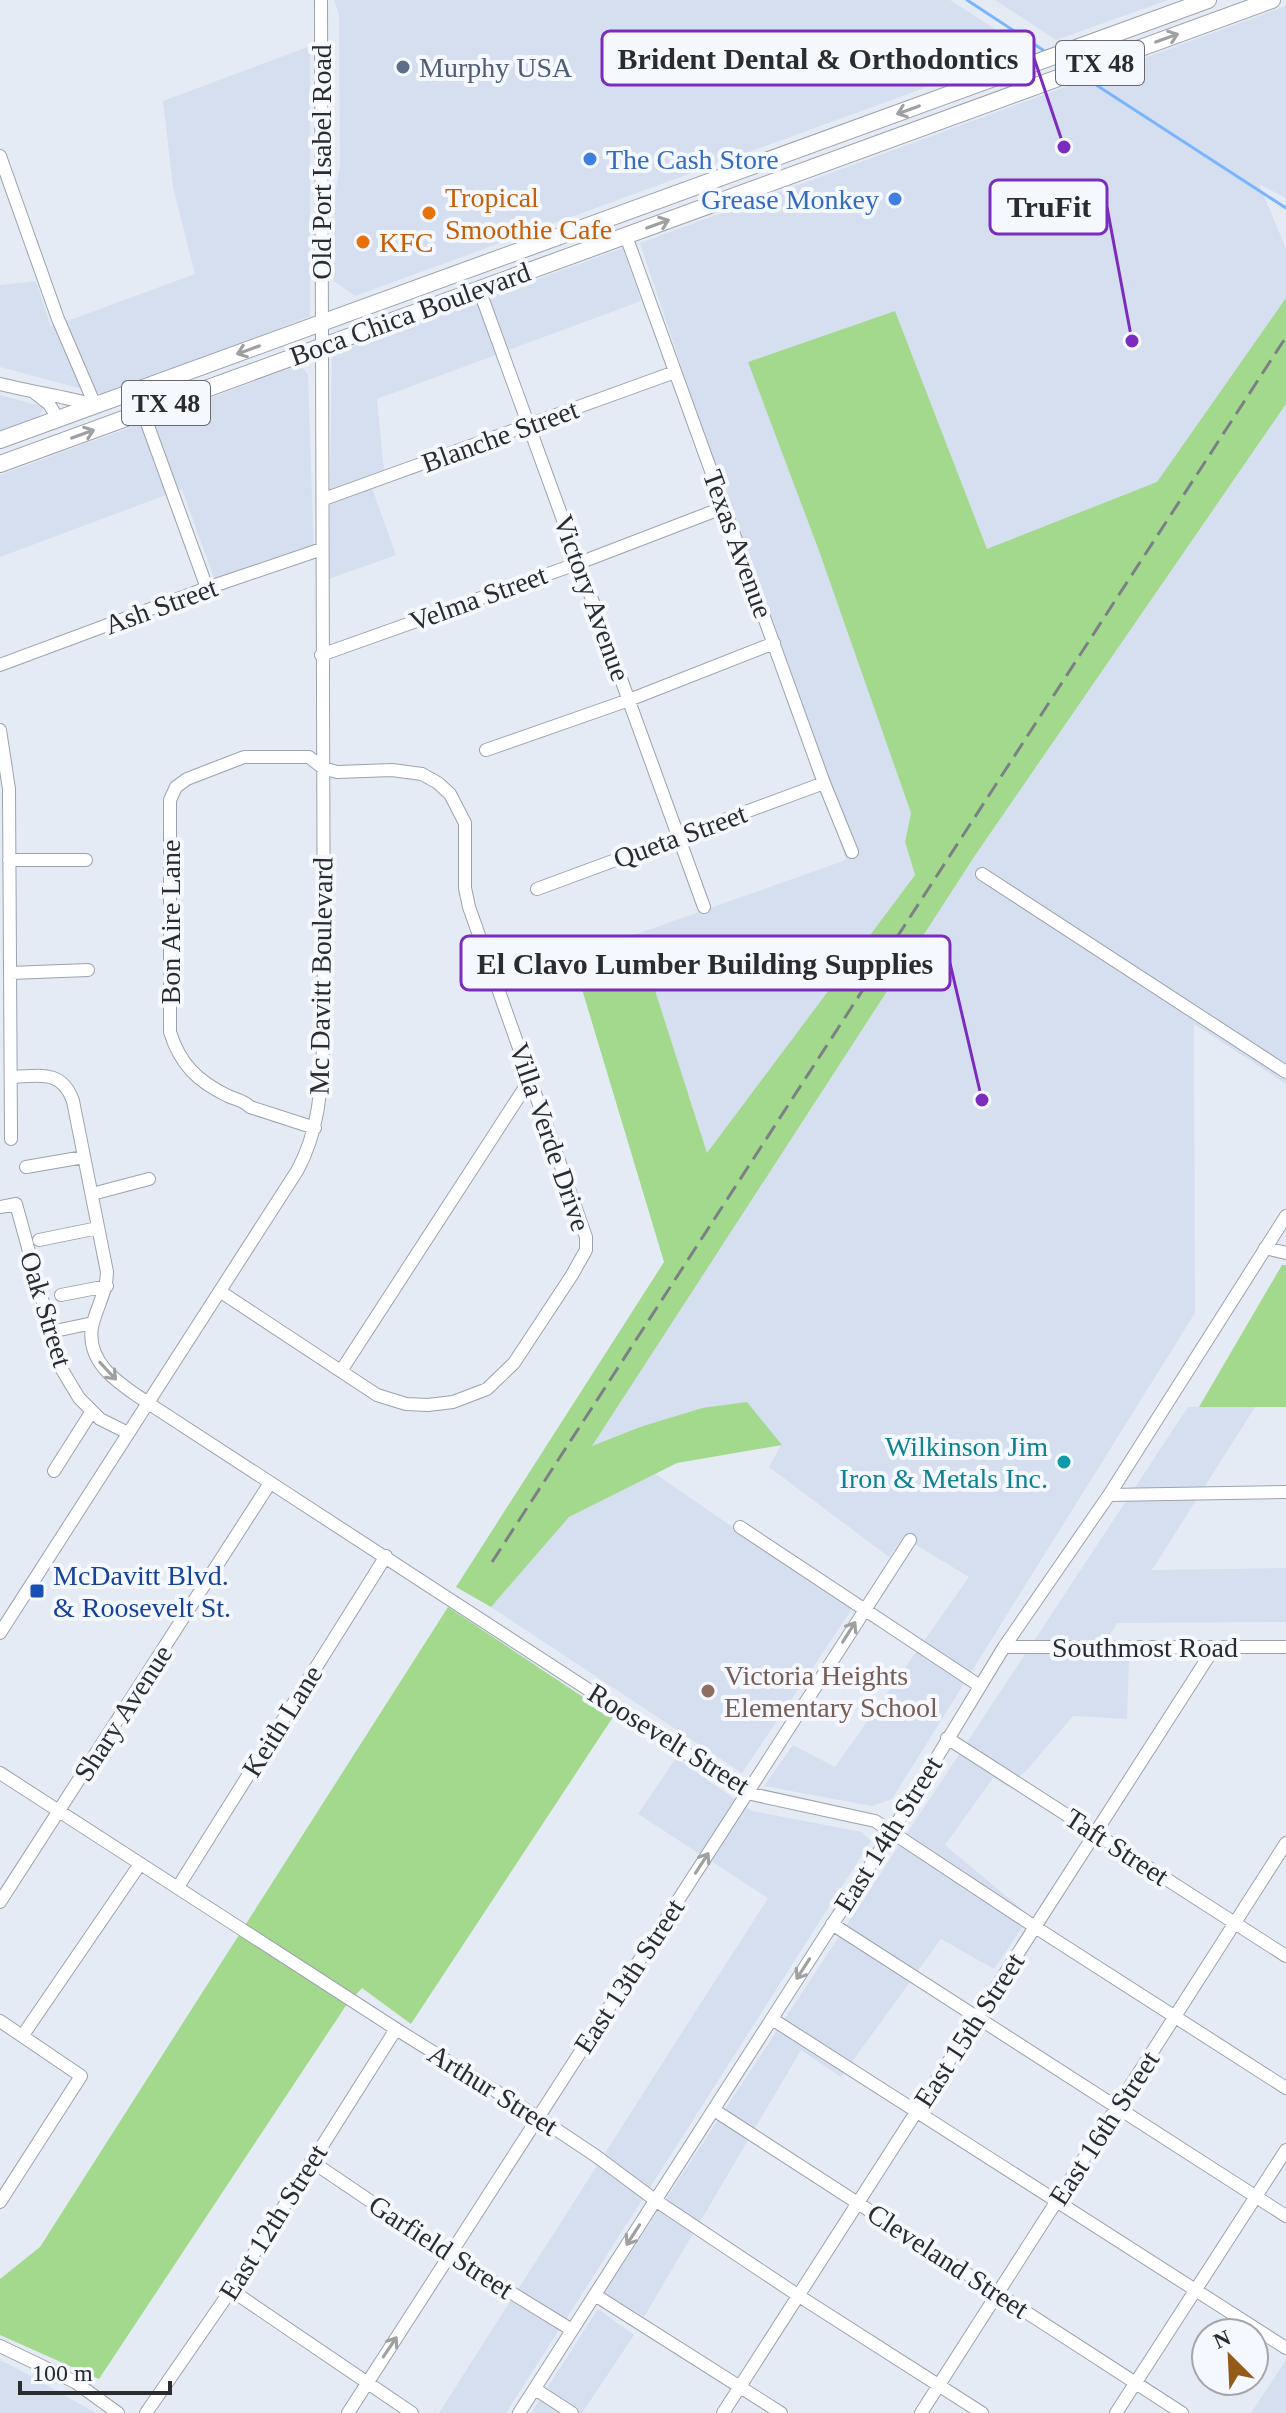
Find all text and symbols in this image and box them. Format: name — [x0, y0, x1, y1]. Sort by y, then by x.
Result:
one-way arrow — [1155, 30, 1179, 44]
callout: Brident Dental & Orthodontics — [602, 31, 1034, 85]
road number: TX 48 — [1056, 41, 1144, 85]
text: Brident Dental & Orthodontics — [618, 42, 1018, 75]
street label: Old Port Isabel Road — [306, 44, 337, 280]
place label: Murphy USA — [419, 52, 573, 83]
marker: Murphy USA — [394, 58, 412, 76]
one-way arrow — [896, 104, 921, 118]
place label: The Cash Store — [606, 144, 779, 175]
marker: The Cash Store — [581, 150, 599, 168]
callout: TruFit — [990, 180, 1107, 234]
place label: Tropical Smoothie Cafe — [445, 182, 612, 245]
place label: Grease Monkey — [701, 184, 879, 215]
marker: Grease Monkey — [886, 190, 904, 208]
text: TruFit — [1007, 190, 1091, 223]
marker: Tropical Smoothie Cafe — [420, 204, 438, 222]
one-way arrow — [646, 216, 670, 230]
place label: KFC — [379, 227, 433, 258]
marker: KFC — [354, 233, 372, 251]
street label: Boca Chica Boulevard — [286, 256, 534, 372]
one-way arrow — [237, 344, 261, 358]
road number: TX 48 — [122, 381, 210, 425]
street label: Blanche Street — [418, 393, 583, 479]
one-way arrow — [70, 425, 95, 440]
street label: Texas Avenue — [697, 466, 779, 622]
street label: Victory Avenue — [548, 511, 636, 685]
street label: Velma Street — [405, 559, 551, 637]
street label: Ash Street — [101, 571, 222, 641]
street label: Queta Street — [609, 798, 751, 874]
street label: Bon Aire Lane — [155, 840, 186, 1004]
street label: Mc Davitt Boulevard — [303, 857, 339, 1095]
callout: El Clavo Lumber Building Supplies — [461, 936, 950, 990]
text: El Clavo Lumber Building Supplies — [477, 947, 933, 980]
street label: Villa Verde Drive — [503, 1039, 597, 1235]
street label: Oak Street — [14, 1248, 78, 1371]
one-way arrow — [98, 1360, 116, 1380]
place label: Wilkinson Jim Iron & Metals Inc. — [840, 1431, 1048, 1494]
marker: Wilkinson Jim Iron & Metals Inc. — [1055, 1453, 1073, 1471]
place label: McDavitt Blvd. & Roosevelt St. — [53, 1560, 231, 1623]
marker: McDavitt Blvd. & Roosevelt St. — [28, 1582, 46, 1600]
one-way arrow — [841, 1621, 857, 1644]
street label: Southmost Road — [1052, 1632, 1238, 1663]
street label: Shary Avenue — [68, 1639, 178, 1787]
street label: Keith Lane — [236, 1660, 328, 1782]
place label: Victoria Heights Elementary School — [724, 1660, 938, 1723]
street label: Roosevelt Street — [583, 1677, 756, 1801]
marker: Victoria Heights Elementary School — [699, 1682, 717, 1700]
street label: East 14th Street — [828, 1750, 948, 1917]
street label: Taft Street — [1059, 1802, 1175, 1892]
one-way arrow — [693, 1853, 710, 1875]
street label: East 13th Street — [568, 1893, 690, 2059]
street label: East 15th Street — [908, 1947, 1030, 2113]
one-way arrow — [795, 1958, 812, 1980]
street label: Arthur Street — [422, 2038, 564, 2142]
street label: East 16th Street — [1043, 2045, 1165, 2211]
street label: East 12th Street — [213, 2138, 333, 2305]
street label: Garfield Street — [363, 2189, 519, 2305]
street label: Cleveland Street — [862, 2197, 1035, 2325]
one-way arrow — [624, 2224, 641, 2246]
north arrow — [1190, 2317, 1270, 2397]
text: N — [1210, 2324, 1235, 2354]
one-way arrow — [381, 2337, 398, 2359]
scale bar — [20, 2345, 170, 2395]
text: 100 m — [32, 2360, 93, 2386]

